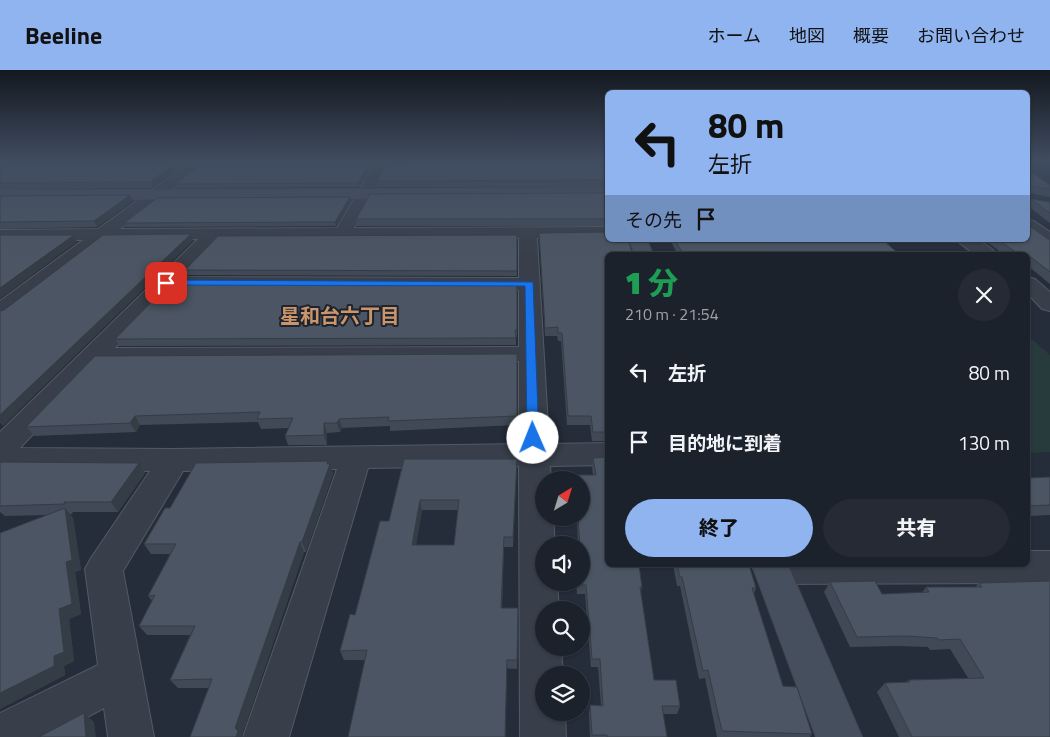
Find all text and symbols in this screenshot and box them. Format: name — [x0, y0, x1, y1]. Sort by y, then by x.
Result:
text: Beeline — [25, 17, 102, 53]
text: ホーム — [708, 22, 761, 49]
text: 地図 — [789, 22, 825, 49]
text: 概要 — [853, 22, 889, 49]
text: お問い合わせ — [917, 22, 1025, 49]
text: 80 m — [708, 98, 784, 152]
icon: left — [625, 110, 690, 175]
text: 左折 — [708, 147, 752, 181]
text: その先 — [625, 205, 682, 234]
icon: arrive — [692, 205, 720, 233]
text: 1 分 — [625, 260, 678, 306]
pin — [145, 262, 187, 304]
icon: arrive — [152, 269, 180, 297]
button: close — [958, 269, 1010, 321]
district label: 星和台六丁目 — [280, 300, 400, 331]
text: 210 m · 21:54 — [625, 302, 719, 326]
icon: left — [625, 358, 653, 386]
text: 左折 — [668, 358, 706, 387]
text: 80 m — [969, 358, 1010, 387]
position arrow — [506, 411, 558, 463]
icon: arrive — [625, 428, 653, 456]
text: 目的地に到着 — [668, 428, 782, 457]
text: 130 m — [958, 428, 1010, 457]
north arrow — [535, 471, 590, 526]
map controls — [535, 471, 590, 721]
button: 終了 — [625, 499, 813, 557]
button: 共有 — [823, 499, 1010, 557]
button: sound — [535, 536, 590, 591]
button: search — [535, 601, 590, 656]
button: layers — [535, 666, 590, 721]

